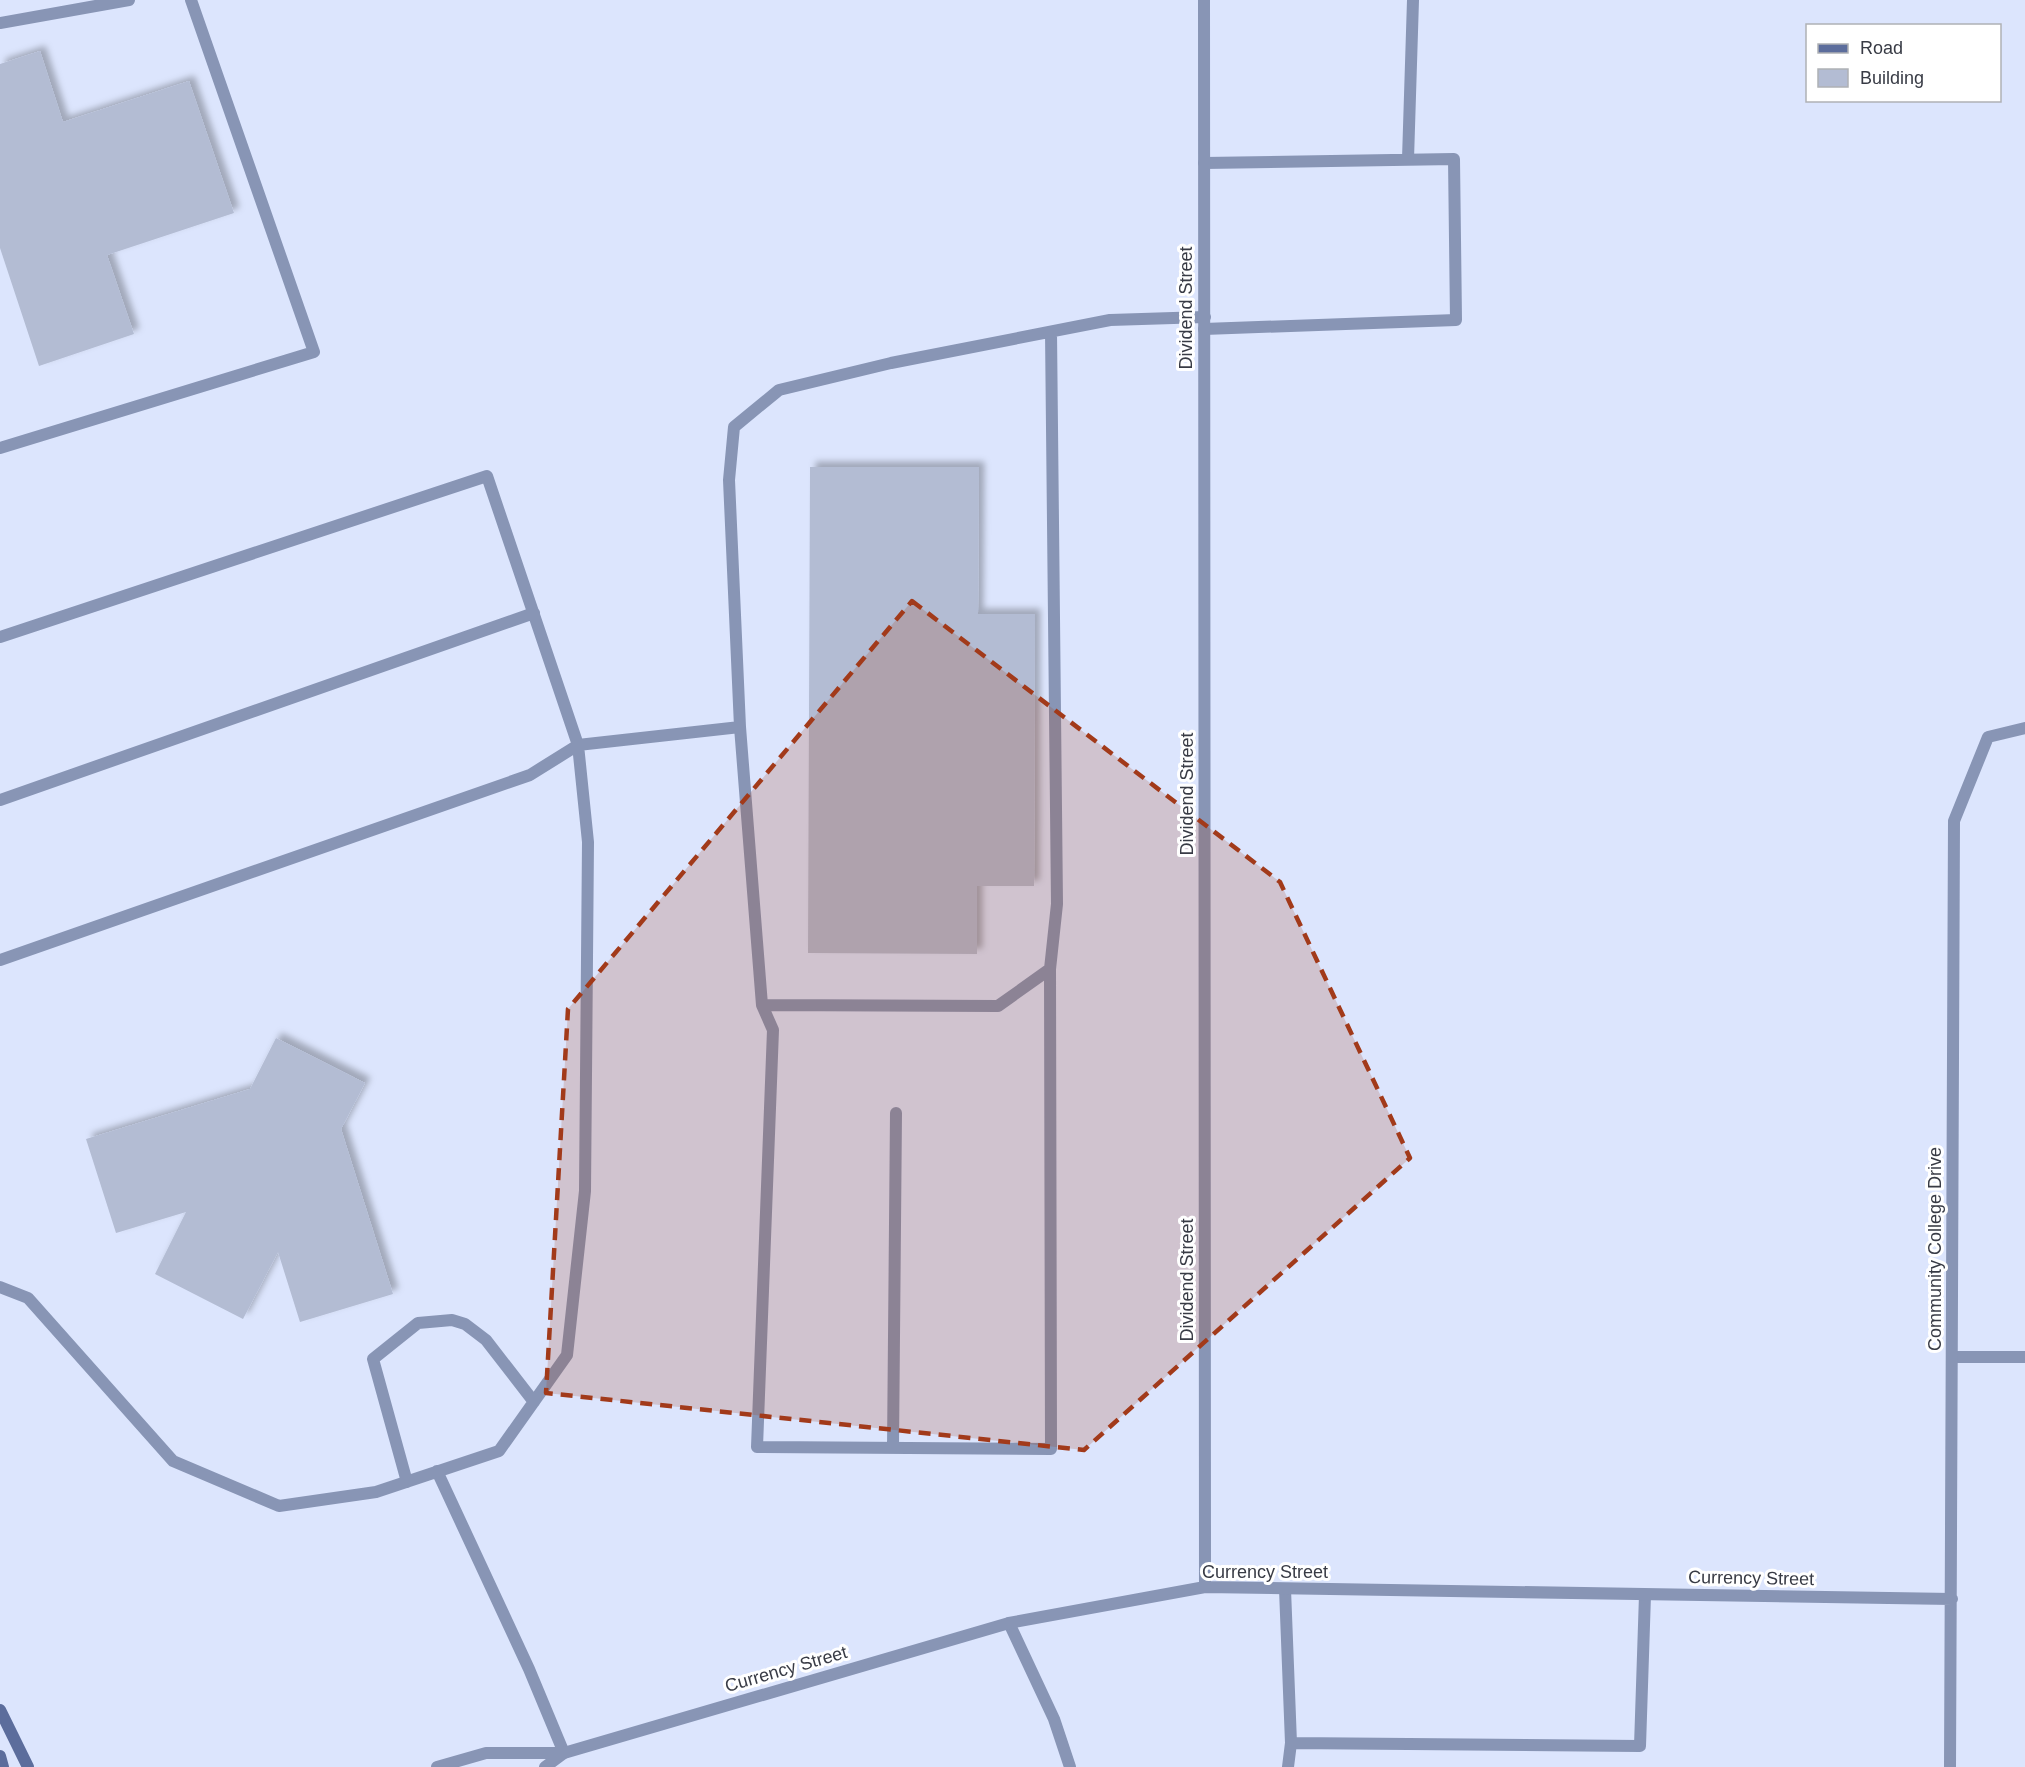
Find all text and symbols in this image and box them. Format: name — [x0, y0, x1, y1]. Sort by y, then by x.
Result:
legend — [1806, 24, 2001, 102]
text: Road — [1860, 38, 1903, 58]
text: Building — [1860, 68, 1924, 88]
street label: Dividend Street — [1176, 246, 1196, 370]
street label: Dividend Street — [1177, 732, 1197, 856]
street label: Community College Drive — [1925, 1147, 1945, 1351]
street label: Dividend Street — [1177, 1218, 1197, 1342]
street label: Currency Street — [1202, 1562, 1328, 1582]
street label: Currency Street — [1688, 1567, 1814, 1589]
street label: Currency Street — [723, 1642, 849, 1696]

